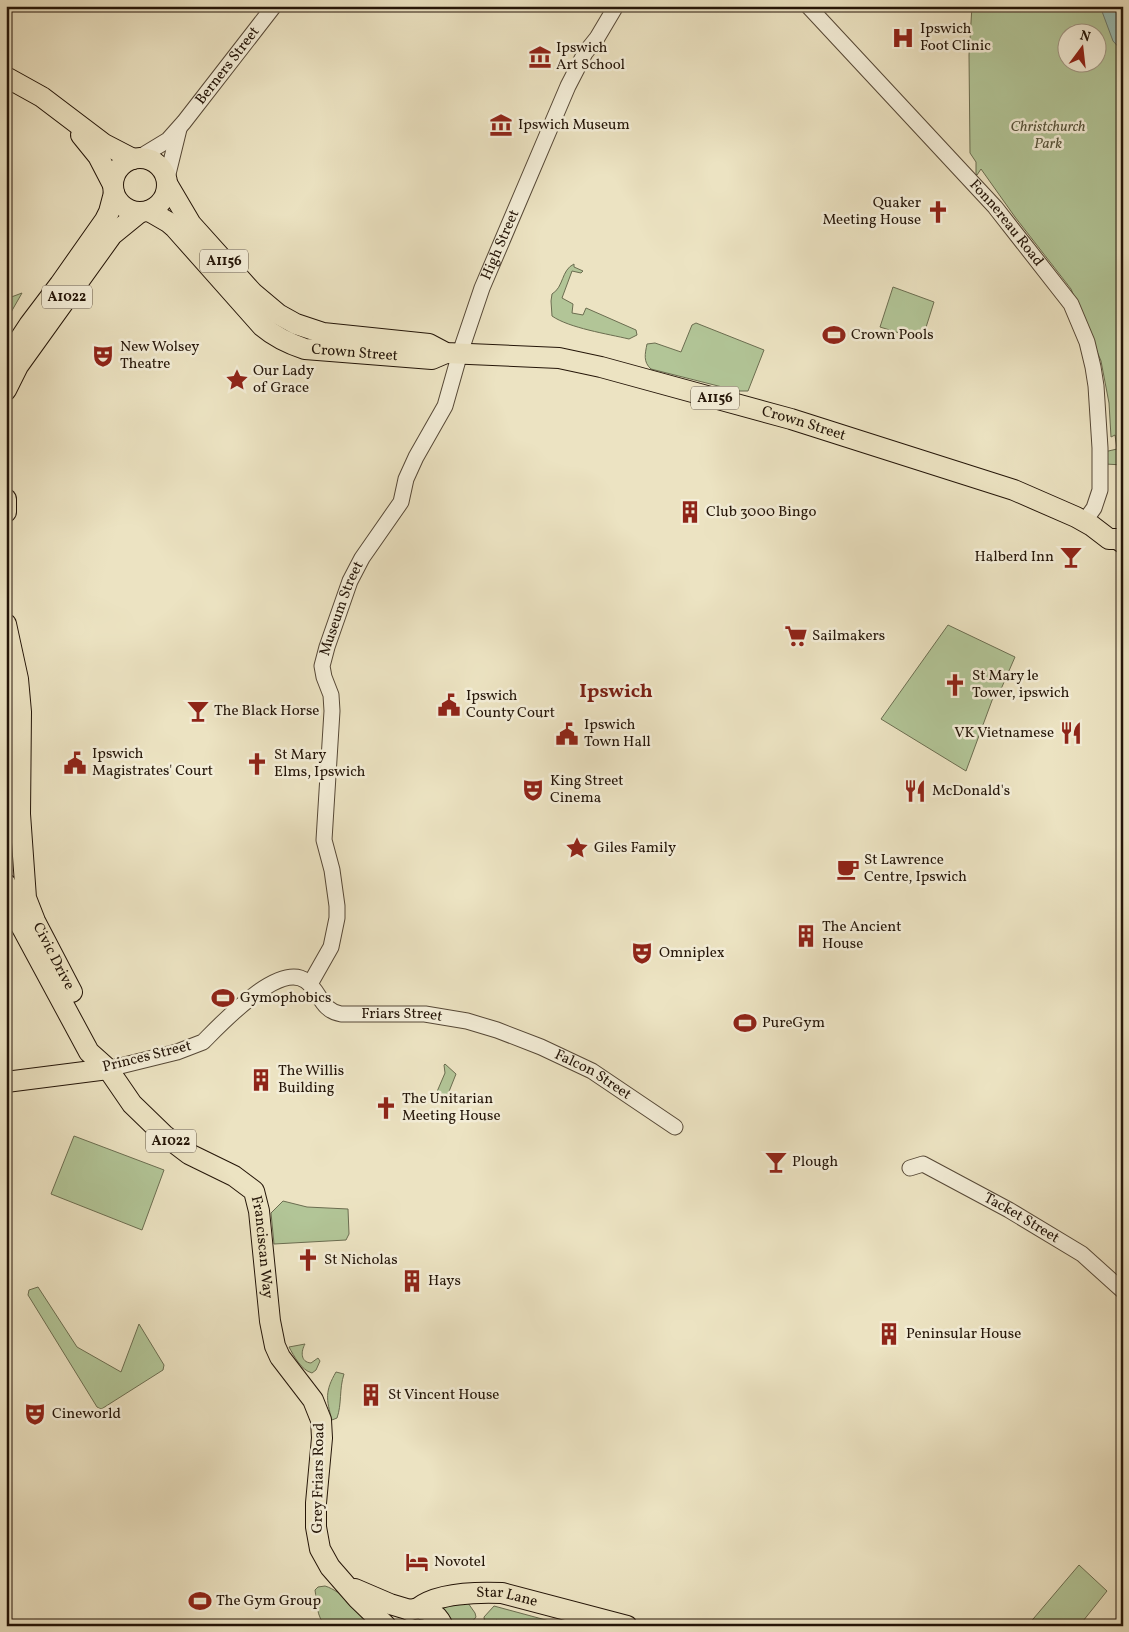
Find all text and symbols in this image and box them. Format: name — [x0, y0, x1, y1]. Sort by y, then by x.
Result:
place label: Ipswich Foot Clinic — [920, 19, 991, 57]
street label: Berners Street — [191, 22, 265, 109]
north arrow — [1056, 22, 1106, 72]
hospital icon: Ipswich Foot Clinic — [890, 25, 916, 51]
text: N — [1078, 26, 1092, 47]
place label: Ipswich Art School — [556, 38, 625, 76]
museum icon: Ipswich Art School — [527, 44, 553, 70]
museum icon: Ipswich Museum — [488, 112, 514, 138]
place label: Ipswich Museum — [518, 115, 630, 136]
park label: Christchurch Park — [1011, 117, 1086, 155]
street label: Fonnereau Road — [964, 175, 1048, 271]
place label: Quaker Meeting House — [822, 193, 921, 231]
church icon: Quaker Meeting House — [925, 199, 951, 225]
street label: High Street — [476, 206, 525, 283]
road number: A1156 — [200, 250, 248, 272]
road number: A1022 — [42, 286, 92, 308]
sports icon: Crown Pools — [821, 322, 847, 348]
place label: Crown Pools — [851, 325, 934, 346]
place label: New Wolsey Theatre — [120, 337, 199, 375]
street label: Crown Street — [310, 339, 399, 367]
theatre icon: New Wolsey Theatre — [90, 343, 116, 369]
place label: Our Lady of Grace — [253, 361, 314, 399]
place icon: Our Lady of Grace — [224, 367, 250, 393]
road number: A1156 — [691, 386, 739, 409]
street label: Crown Street — [759, 401, 848, 446]
building icon: Club 3000 Bingo — [677, 499, 703, 525]
place label: Club 3000 Bingo — [706, 502, 816, 523]
bar icon: Halberd Inn — [1058, 544, 1084, 570]
place label: Halberd Inn — [974, 547, 1054, 568]
street label: Museum Street — [315, 557, 369, 658]
supermarket icon: Sailmakers — [783, 623, 809, 649]
place label: Sailmakers — [812, 626, 885, 647]
place label: St Mary le Tower, ipswich — [972, 666, 1069, 704]
church icon: St Mary le Tower, ipswich — [942, 672, 968, 698]
district label: Ipswich — [579, 678, 653, 706]
place label: Ipswich County Court — [466, 686, 555, 724]
public building icon: Ipswich County Court — [436, 692, 462, 718]
bar icon: The Black Horse — [185, 698, 211, 724]
place label: The Black Horse — [214, 701, 319, 722]
place label: Ipswich Town Hall — [584, 715, 651, 753]
restaurant icon: VK Vietnamese — [1058, 720, 1084, 746]
public building icon: Ipswich Town Hall — [554, 721, 580, 747]
place label: VK Vietnamese — [954, 723, 1054, 744]
place label: Ipswich Magistrates' Court — [92, 744, 213, 782]
place label: St Mary Elms, Ipswich — [274, 745, 366, 783]
public building icon: Ipswich Magistrates' Court — [62, 750, 88, 776]
church icon: St Mary Elms, Ipswich — [244, 751, 270, 777]
place label: King Street Cinema — [550, 771, 624, 809]
theatre icon: King Street Cinema — [520, 777, 546, 803]
restaurant icon: McDonald's — [902, 778, 928, 804]
place label: McDonald's — [932, 781, 1010, 802]
place icon: Giles Family — [564, 835, 590, 861]
place label: Giles Family — [594, 838, 676, 859]
place label: St Lawrence Centre, Ipswich — [864, 850, 967, 888]
cafe icon: St Lawrence Centre, Ipswich — [835, 856, 861, 882]
place label: The Ancient House — [822, 917, 902, 955]
street label: Civic Drive — [27, 919, 80, 993]
building icon: The Ancient House — [793, 923, 819, 949]
theatre icon: Omniplex — [629, 940, 655, 966]
place label: Omniplex — [659, 943, 725, 964]
sports icon: Gymophobics — [210, 985, 236, 1011]
place label: Gymophobics — [240, 988, 331, 1009]
street label: Friars Street — [361, 1003, 444, 1027]
sports icon: PureGym — [732, 1010, 758, 1036]
place label: PureGym — [762, 1013, 825, 1034]
street label: Princes Street — [100, 1036, 194, 1078]
street label: Falcon Street — [551, 1044, 635, 1105]
place label: The Willis Building — [278, 1061, 344, 1099]
building icon: The Willis Building — [248, 1067, 274, 1093]
place label: The Unitarian Meeting House — [402, 1089, 501, 1127]
church icon: The Unitarian Meeting House — [373, 1095, 399, 1121]
road number: A1022 — [146, 1130, 196, 1152]
bar icon: Plough — [763, 1149, 789, 1175]
place label: Plough — [792, 1152, 838, 1173]
street label: Tacket Street — [980, 1188, 1063, 1248]
street label: Franciscan Way — [245, 1194, 278, 1300]
church icon: St Nicholas — [295, 1247, 321, 1273]
place label: St Nicholas — [324, 1250, 398, 1271]
building icon: Hays — [399, 1268, 425, 1294]
place label: Hays — [428, 1271, 461, 1292]
building icon: Peninsular House — [876, 1321, 902, 1347]
place label: Peninsular House — [906, 1324, 1021, 1345]
building icon: St Vincent House — [358, 1382, 384, 1408]
place label: St Vincent House — [388, 1385, 499, 1406]
theatre icon: Cineworld — [22, 1401, 48, 1427]
place label: Cineworld — [52, 1404, 121, 1425]
street label: Grey Friars Road — [308, 1422, 330, 1534]
hotel icon: Novotel — [404, 1549, 430, 1575]
place label: Novotel — [434, 1552, 485, 1573]
street label: Star Lane — [476, 1582, 540, 1612]
sports icon: The Gym Group — [187, 1588, 213, 1614]
place label: The Gym Group — [216, 1591, 321, 1612]

